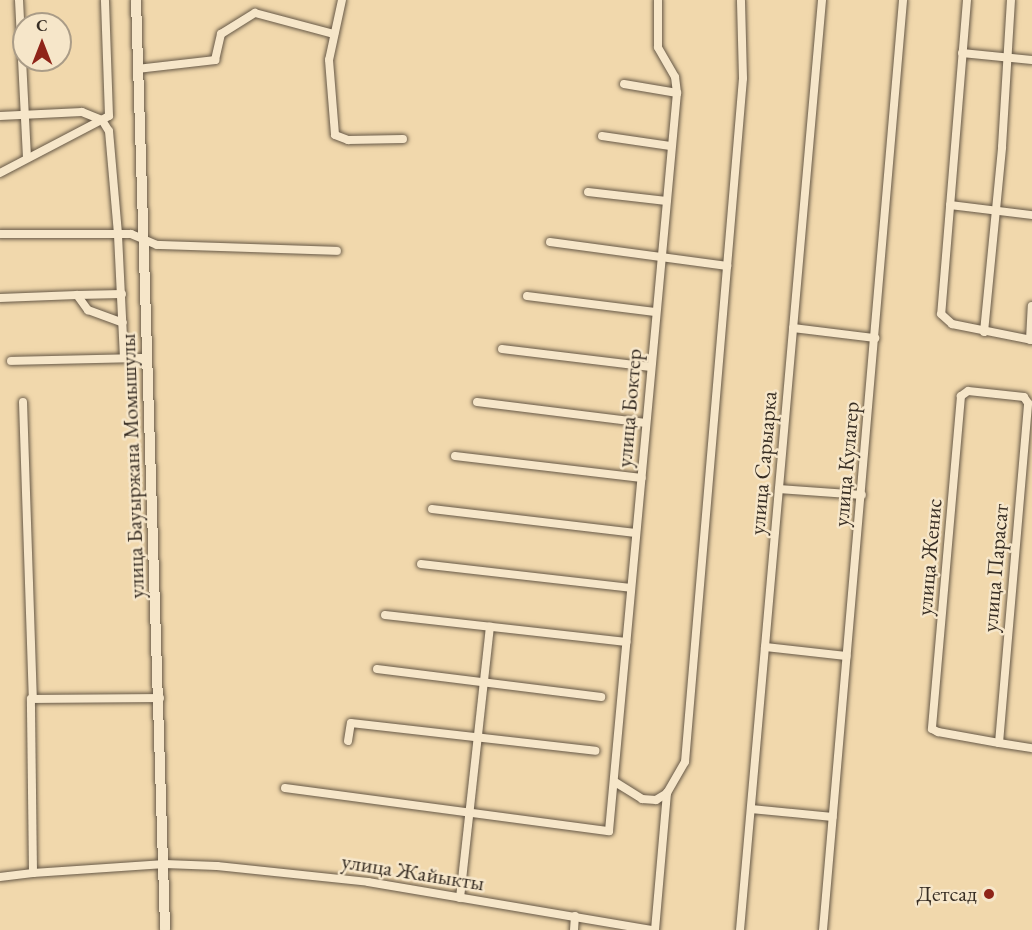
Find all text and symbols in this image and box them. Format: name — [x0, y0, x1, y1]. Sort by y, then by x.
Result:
north arrow — [12, 12, 72, 72]
text: С — [36, 15, 48, 36]
street label: улица Бауыржана Момышулы — [114, 333, 150, 599]
street label: улица Боктер — [611, 348, 647, 468]
street label: улица Сарыарка — [744, 390, 782, 536]
street label: улица Кулагер — [827, 400, 865, 528]
street label: улица Женис — [911, 497, 947, 617]
street label: улица Парасат — [976, 503, 1014, 633]
street label: улица Жайыкты — [340, 848, 486, 896]
place label: Детсад — [916, 881, 977, 907]
marker: Детсад — [982, 887, 996, 901]

